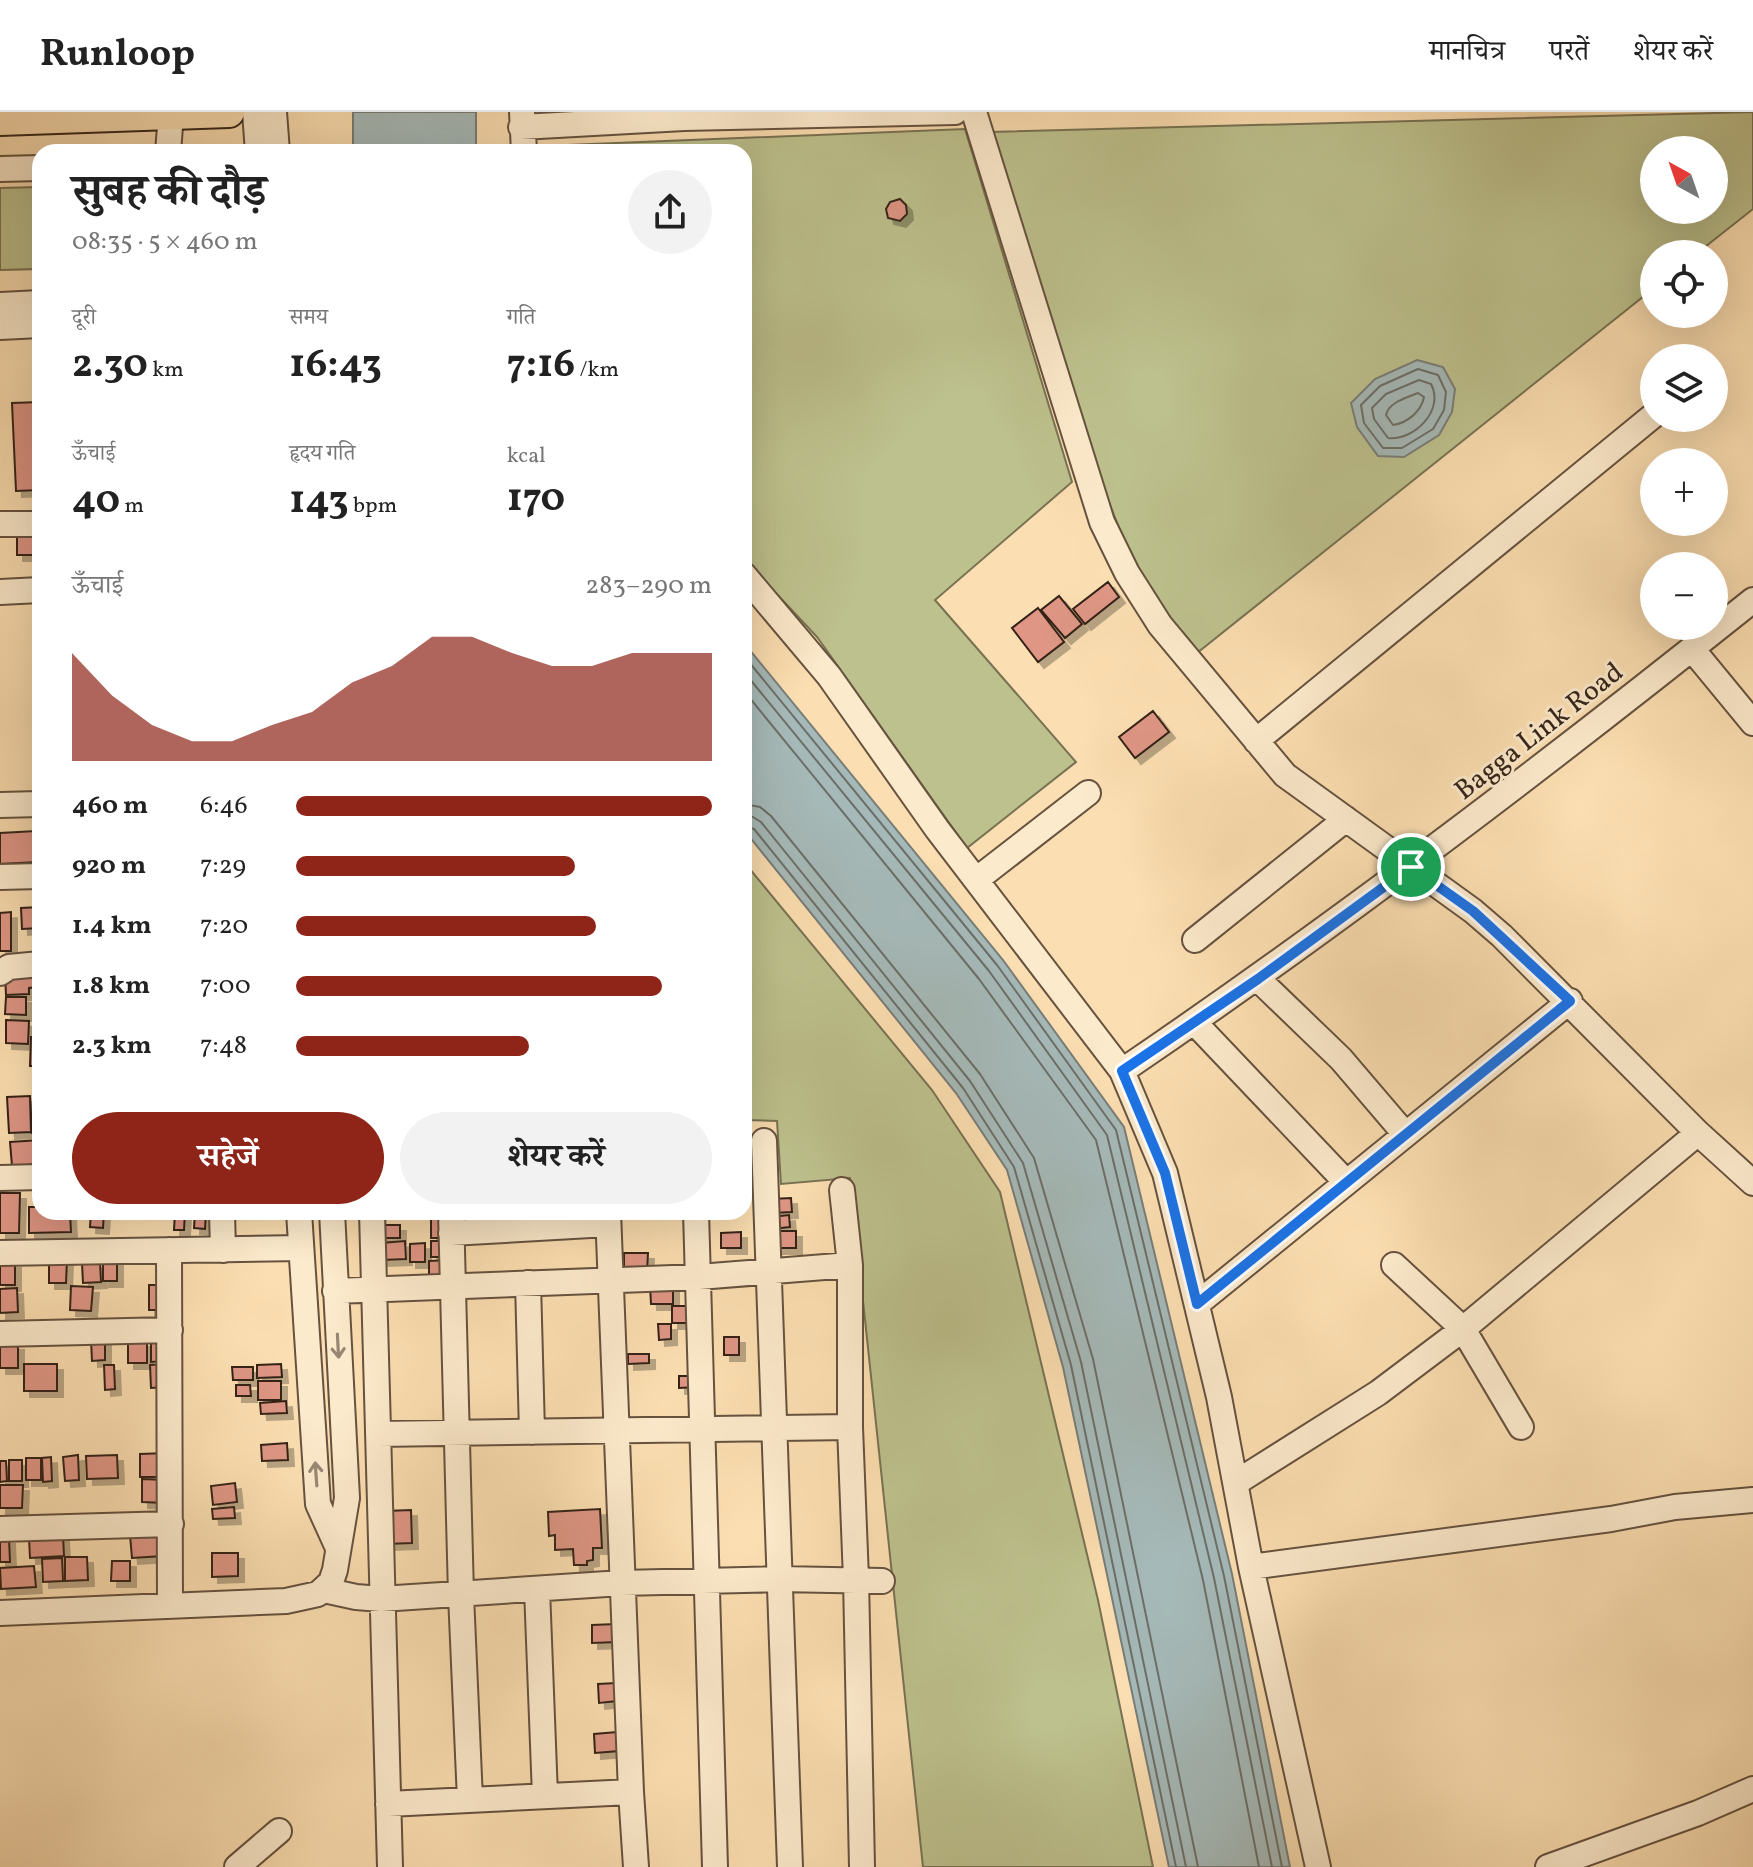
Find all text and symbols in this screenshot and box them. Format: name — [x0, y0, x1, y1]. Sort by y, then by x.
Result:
text: Runloop — [40, 29, 195, 82]
text: मानचित्र — [1429, 33, 1505, 72]
text: परतें — [1549, 33, 1589, 72]
text: शेयर करें — [1633, 33, 1713, 72]
north arrow — [1640, 136, 1728, 224]
map controls — [1640, 136, 1728, 640]
text: सुबह की दौड़ — [72, 163, 266, 224]
button: share — [628, 170, 712, 254]
text: 08:35 · 5 × 460 m — [72, 224, 258, 260]
button: locate — [1640, 240, 1728, 328]
text: दूरी — [72, 303, 96, 334]
text: समय — [289, 303, 328, 334]
text: गति — [507, 303, 535, 334]
text: 2.30 — [72, 338, 148, 394]
text: 16:43 — [289, 338, 382, 394]
text: 7:16 — [507, 338, 575, 394]
button: layers — [1640, 344, 1728, 432]
text: km — [148, 355, 184, 386]
text: /km — [575, 355, 619, 386]
text: ऊँचाई — [72, 439, 115, 470]
text: हृदय गति — [289, 439, 355, 470]
text: kcal — [507, 441, 546, 472]
button: + — [1640, 448, 1728, 536]
text: 170 — [507, 472, 565, 528]
text: 40 — [72, 474, 120, 530]
text: 143 — [289, 474, 349, 530]
text: m — [120, 491, 144, 522]
text: bpm — [349, 491, 397, 522]
button: − — [1640, 552, 1728, 640]
text: ऊँचाई — [72, 568, 123, 604]
text: 283–290 m — [585, 568, 712, 604]
street label: Bagga Link Road — [1447, 654, 1632, 810]
text: 460 m — [72, 788, 148, 824]
text: 6:46 — [200, 788, 248, 824]
pin — [1377, 833, 1445, 901]
icon: arrive — [1389, 845, 1433, 889]
text: 920 m — [72, 848, 146, 884]
text: 7:29 — [200, 848, 246, 884]
text: 1.4 km — [72, 908, 152, 944]
text: 7:20 — [200, 908, 248, 944]
text: 1.8 km — [72, 968, 150, 1004]
text: 7:00 — [200, 968, 251, 1004]
text: 2.3 km — [72, 1028, 152, 1064]
text: 7:48 — [200, 1028, 247, 1064]
button: सहेजें — [72, 1112, 384, 1204]
button: शेयर करें — [400, 1112, 712, 1204]
one-way arrow — [331, 1332, 346, 1359]
one-way arrow — [308, 1461, 323, 1488]

